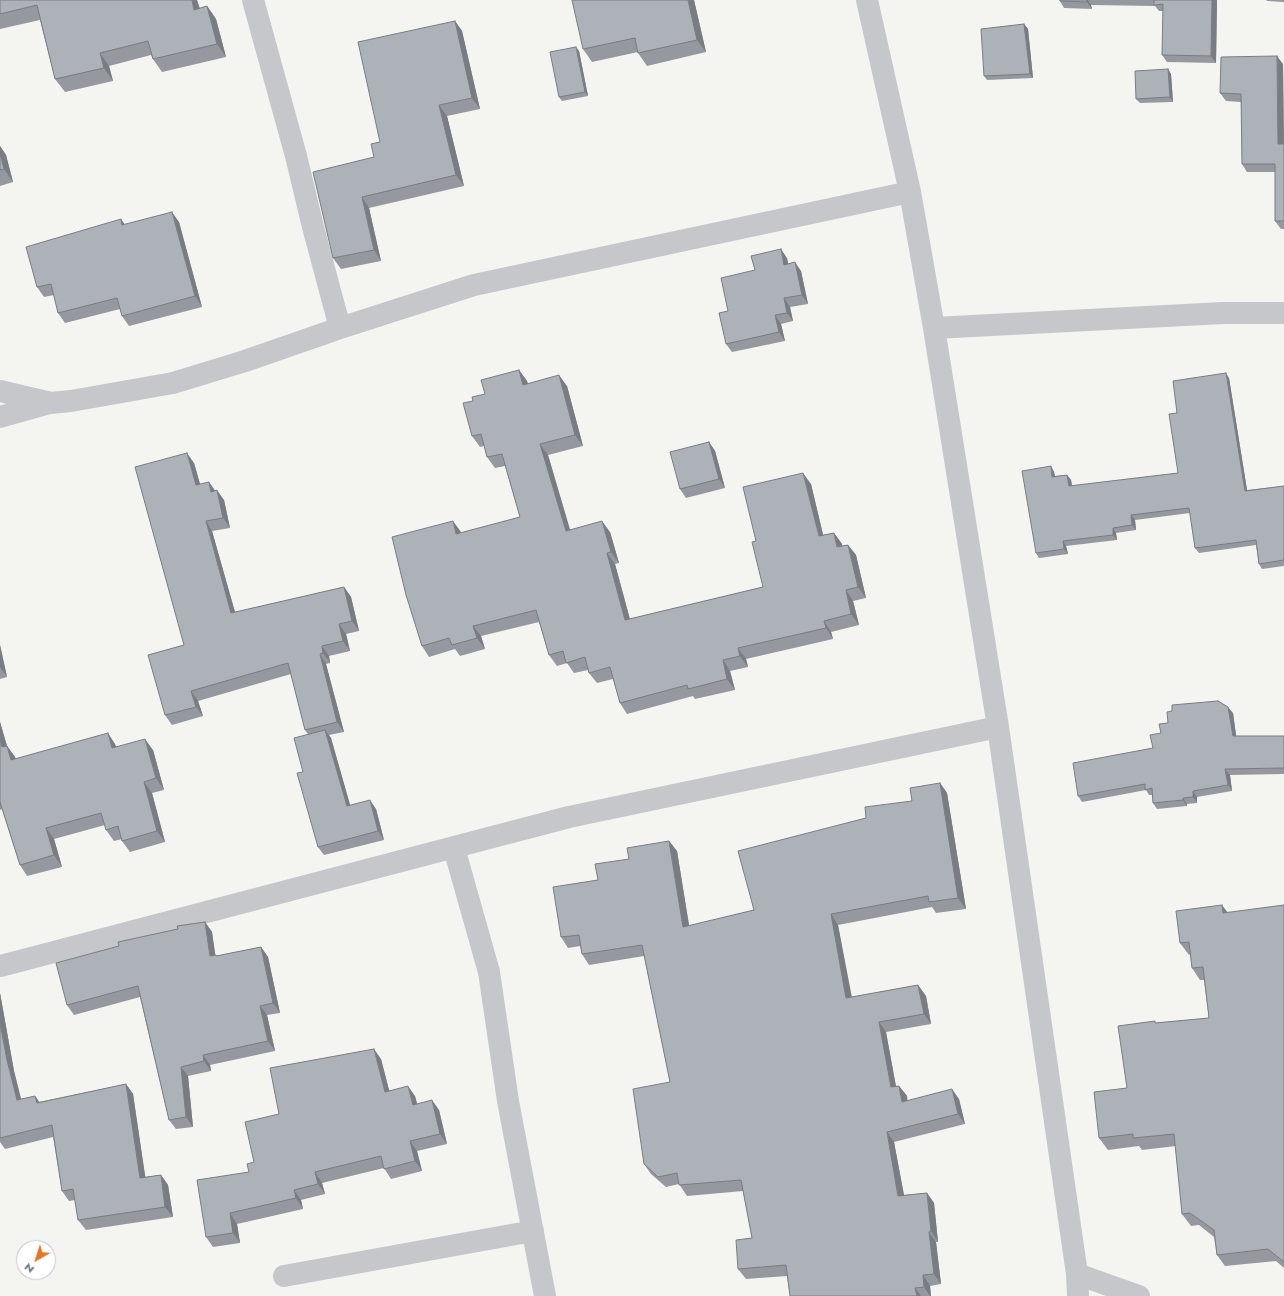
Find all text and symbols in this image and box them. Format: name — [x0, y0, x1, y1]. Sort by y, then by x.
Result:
north arrow — [16, 1240, 56, 1280]
text: N — [21, 1260, 38, 1278]

